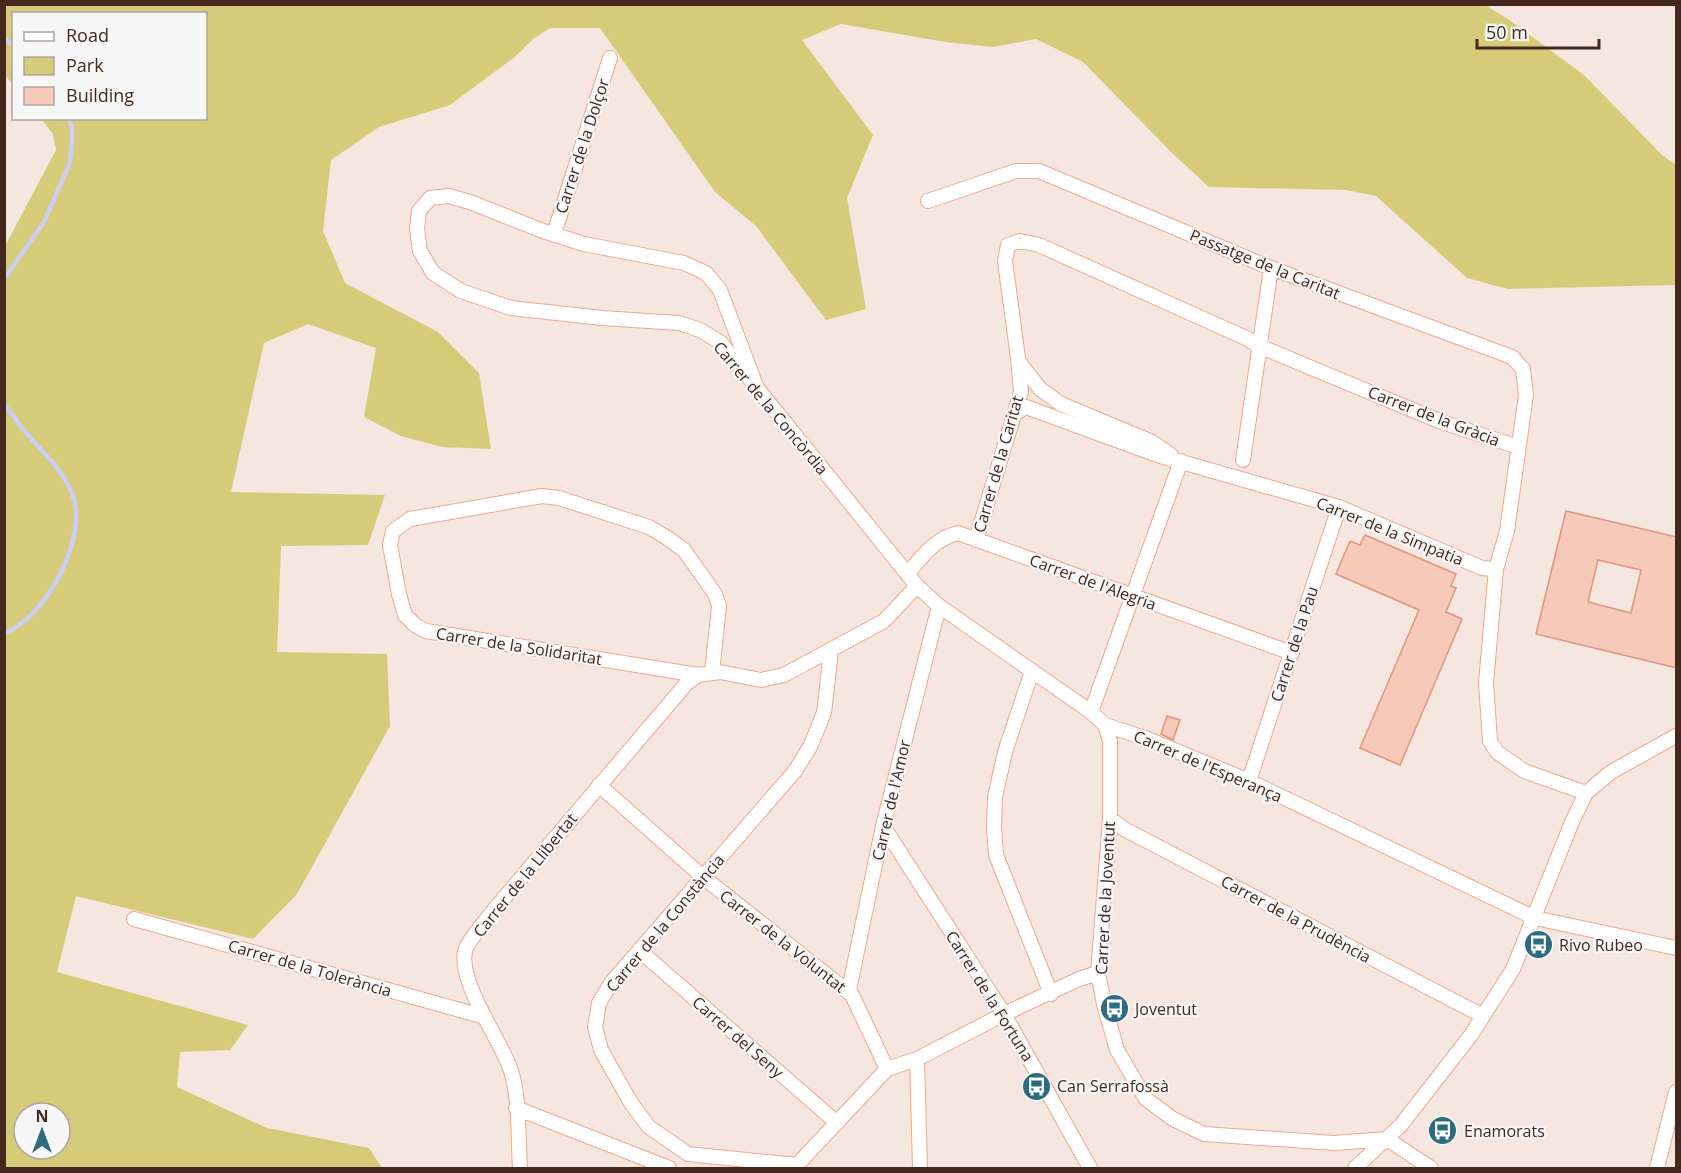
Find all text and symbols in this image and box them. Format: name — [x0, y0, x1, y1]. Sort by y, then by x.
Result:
legend — [12, 12, 207, 120]
scale bar — [1477, 12, 1598, 50]
text: 50 m — [1486, 20, 1528, 44]
text: Road — [66, 23, 109, 47]
text: Park — [66, 53, 104, 77]
street label: Carrer de la Dolçor — [550, 75, 614, 216]
text: Building — [66, 83, 134, 107]
street label: Passatge de la Caritat — [1187, 224, 1344, 304]
street label: Carrer de la Concòrdia — [709, 337, 833, 479]
street label: Carrer de la Gràcia — [1365, 381, 1503, 451]
street label: Carrer de la Caritat — [968, 393, 1028, 535]
street label: Carrer de la Simpatia — [1313, 491, 1467, 571]
street label: Carrer de l'Alegria — [1027, 549, 1159, 615]
street label: Carrer de la Pau — [1265, 584, 1323, 704]
street label: Carrer de la Solidaritat — [434, 622, 604, 670]
street label: Carrer de l'Esperança — [1130, 725, 1286, 807]
street label: Carrer de l'Amor — [866, 737, 916, 863]
street label: Carrer de la Llibertat — [468, 808, 582, 942]
street label: Carrer de la Joventut — [1090, 820, 1120, 975]
street label: Carrer de la Constància — [601, 849, 729, 997]
street label: Carrer de la Prudència — [1217, 870, 1375, 968]
street label: Carrer de la Voluntat — [715, 885, 851, 998]
street label: Carrer de la Fortuna — [941, 926, 1039, 1066]
bus stop icon: Rivo Rubeo — [1522, 929, 1554, 961]
street label: Carrer de la Tolerància — [226, 934, 394, 1002]
place label: Rivo Rubeo — [1559, 934, 1643, 956]
street label: Carrer del Seny — [688, 991, 789, 1083]
bus stop icon: Joventut — [1098, 993, 1130, 1025]
place label: Joventut — [1133, 998, 1197, 1020]
bus stop icon: Can Serrafossà — [1020, 1070, 1052, 1102]
place label: Can Serrafossà — [1057, 1075, 1169, 1097]
north arrow — [12, 1101, 72, 1161]
text: N — [35, 1105, 49, 1127]
bus stop icon: Enamorats — [1427, 1115, 1459, 1147]
place label: Enamorats — [1464, 1120, 1545, 1142]

